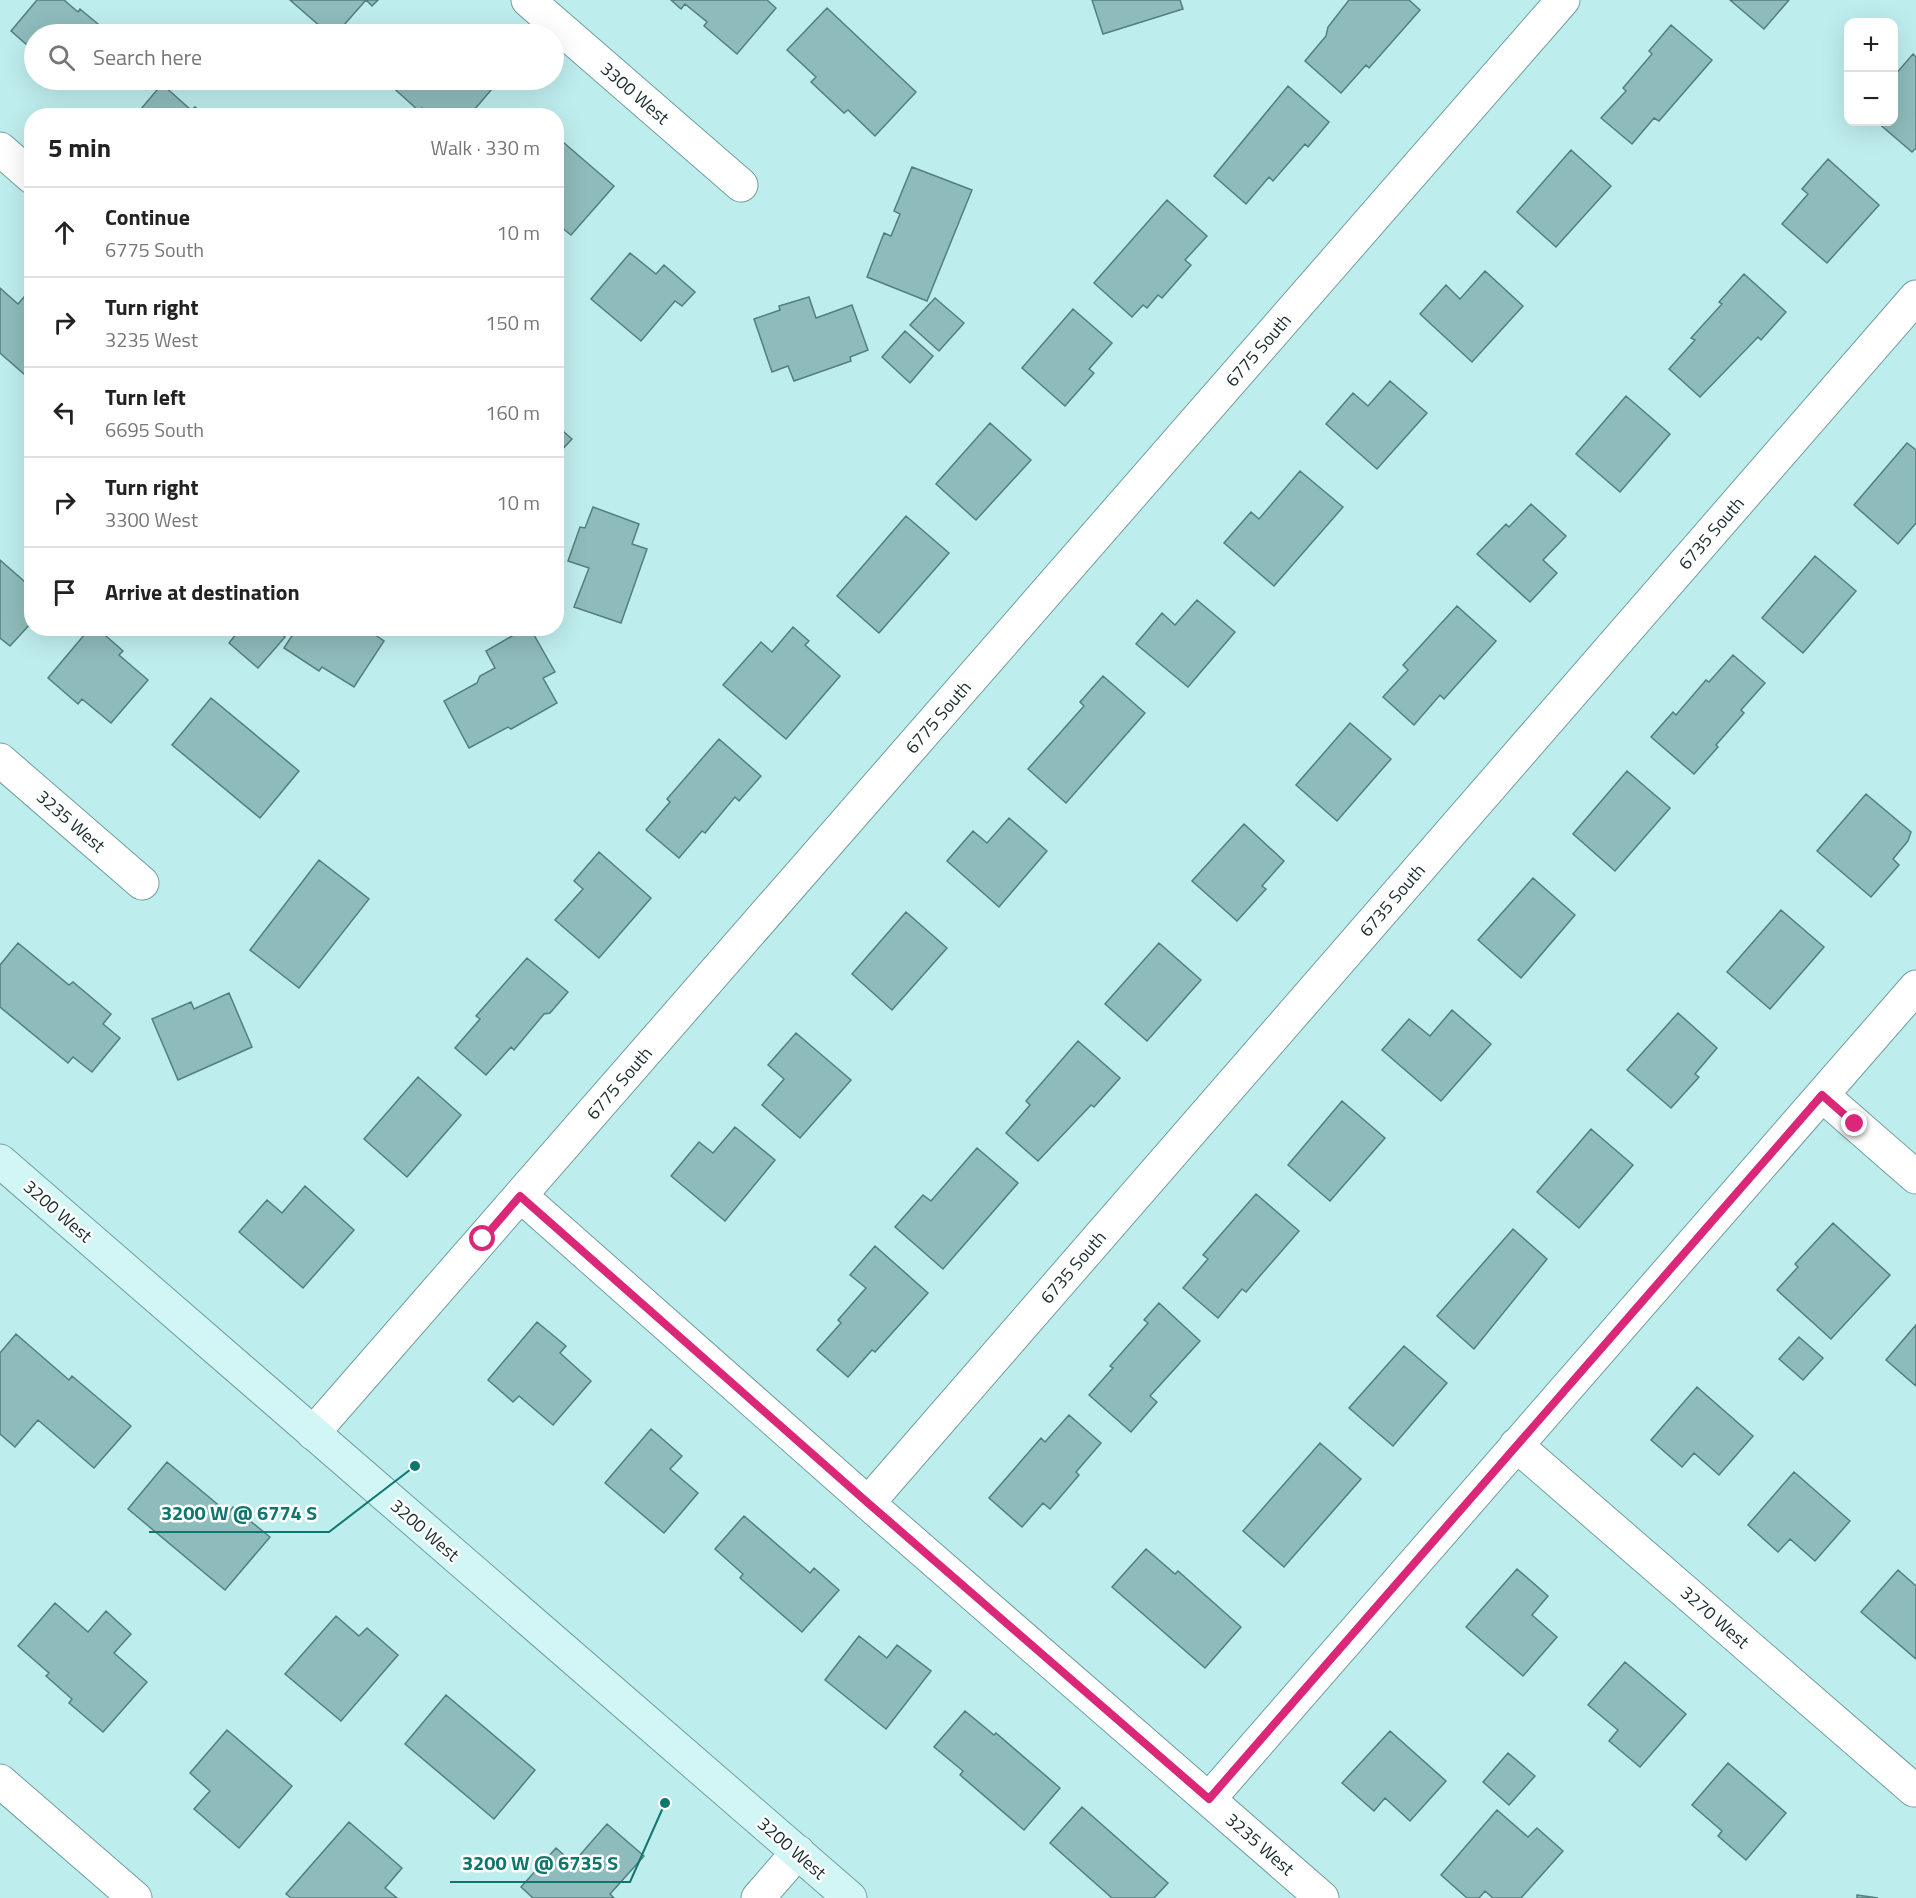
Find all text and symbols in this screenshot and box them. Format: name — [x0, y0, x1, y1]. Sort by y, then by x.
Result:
map controls — [1844, 18, 1898, 126]
button: + — [1844, 18, 1898, 72]
search box — [24, 24, 564, 90]
text: Search here — [93, 40, 202, 74]
icon: search — [45, 41, 78, 74]
street label: 3300 West — [595, 55, 676, 131]
button: − — [1844, 72, 1898, 126]
text: 5 min — [48, 128, 111, 167]
text: Walk · 330 m — [431, 132, 540, 163]
text: Continue — [105, 200, 190, 234]
icon: ahead — [48, 216, 81, 249]
text: 10 m — [496, 217, 540, 248]
text: 6775 South — [105, 234, 204, 265]
text: Turn right — [105, 290, 199, 324]
icon: right — [48, 306, 81, 339]
text: 150 m — [485, 307, 540, 338]
street label: 6775 South — [1219, 308, 1297, 392]
text: 3235 West — [105, 324, 198, 355]
text: Turn left — [105, 380, 186, 414]
icon: left — [48, 396, 81, 429]
text: 160 m — [485, 397, 540, 428]
text: 6695 South — [105, 414, 204, 445]
text: Turn right — [105, 470, 199, 504]
icon: right — [48, 486, 81, 519]
text: 10 m — [496, 487, 540, 518]
street label: 6735 South — [1672, 491, 1750, 575]
text: 3300 West — [105, 504, 198, 535]
text: Arrive at destination — [105, 575, 300, 609]
icon: arrive — [48, 576, 81, 609]
street label: 6775 South — [899, 675, 977, 759]
street label: 3235 West — [31, 783, 112, 859]
street label: 6735 South — [1353, 858, 1431, 942]
street label: 6775 South — [580, 1041, 658, 1125]
route end — [1841, 1110, 1867, 1136]
street label: 3200 West — [18, 1173, 99, 1249]
route start — [469, 1225, 495, 1251]
street label: 6735 South — [1034, 1225, 1112, 1309]
street label: 3200 West — [385, 1492, 466, 1568]
callout: 3200 W @ 6774 S — [149, 1494, 329, 1532]
text: 3200 W @ 6774 S — [161, 1497, 317, 1528]
street label: 3270 West — [1675, 1579, 1756, 1655]
street label: 3235 West — [1220, 1806, 1301, 1882]
street label: 3200 West — [752, 1810, 833, 1886]
callout: 3200 W @ 6735 S — [450, 1844, 630, 1882]
text: 3200 W @ 6735 S — [462, 1847, 618, 1878]

